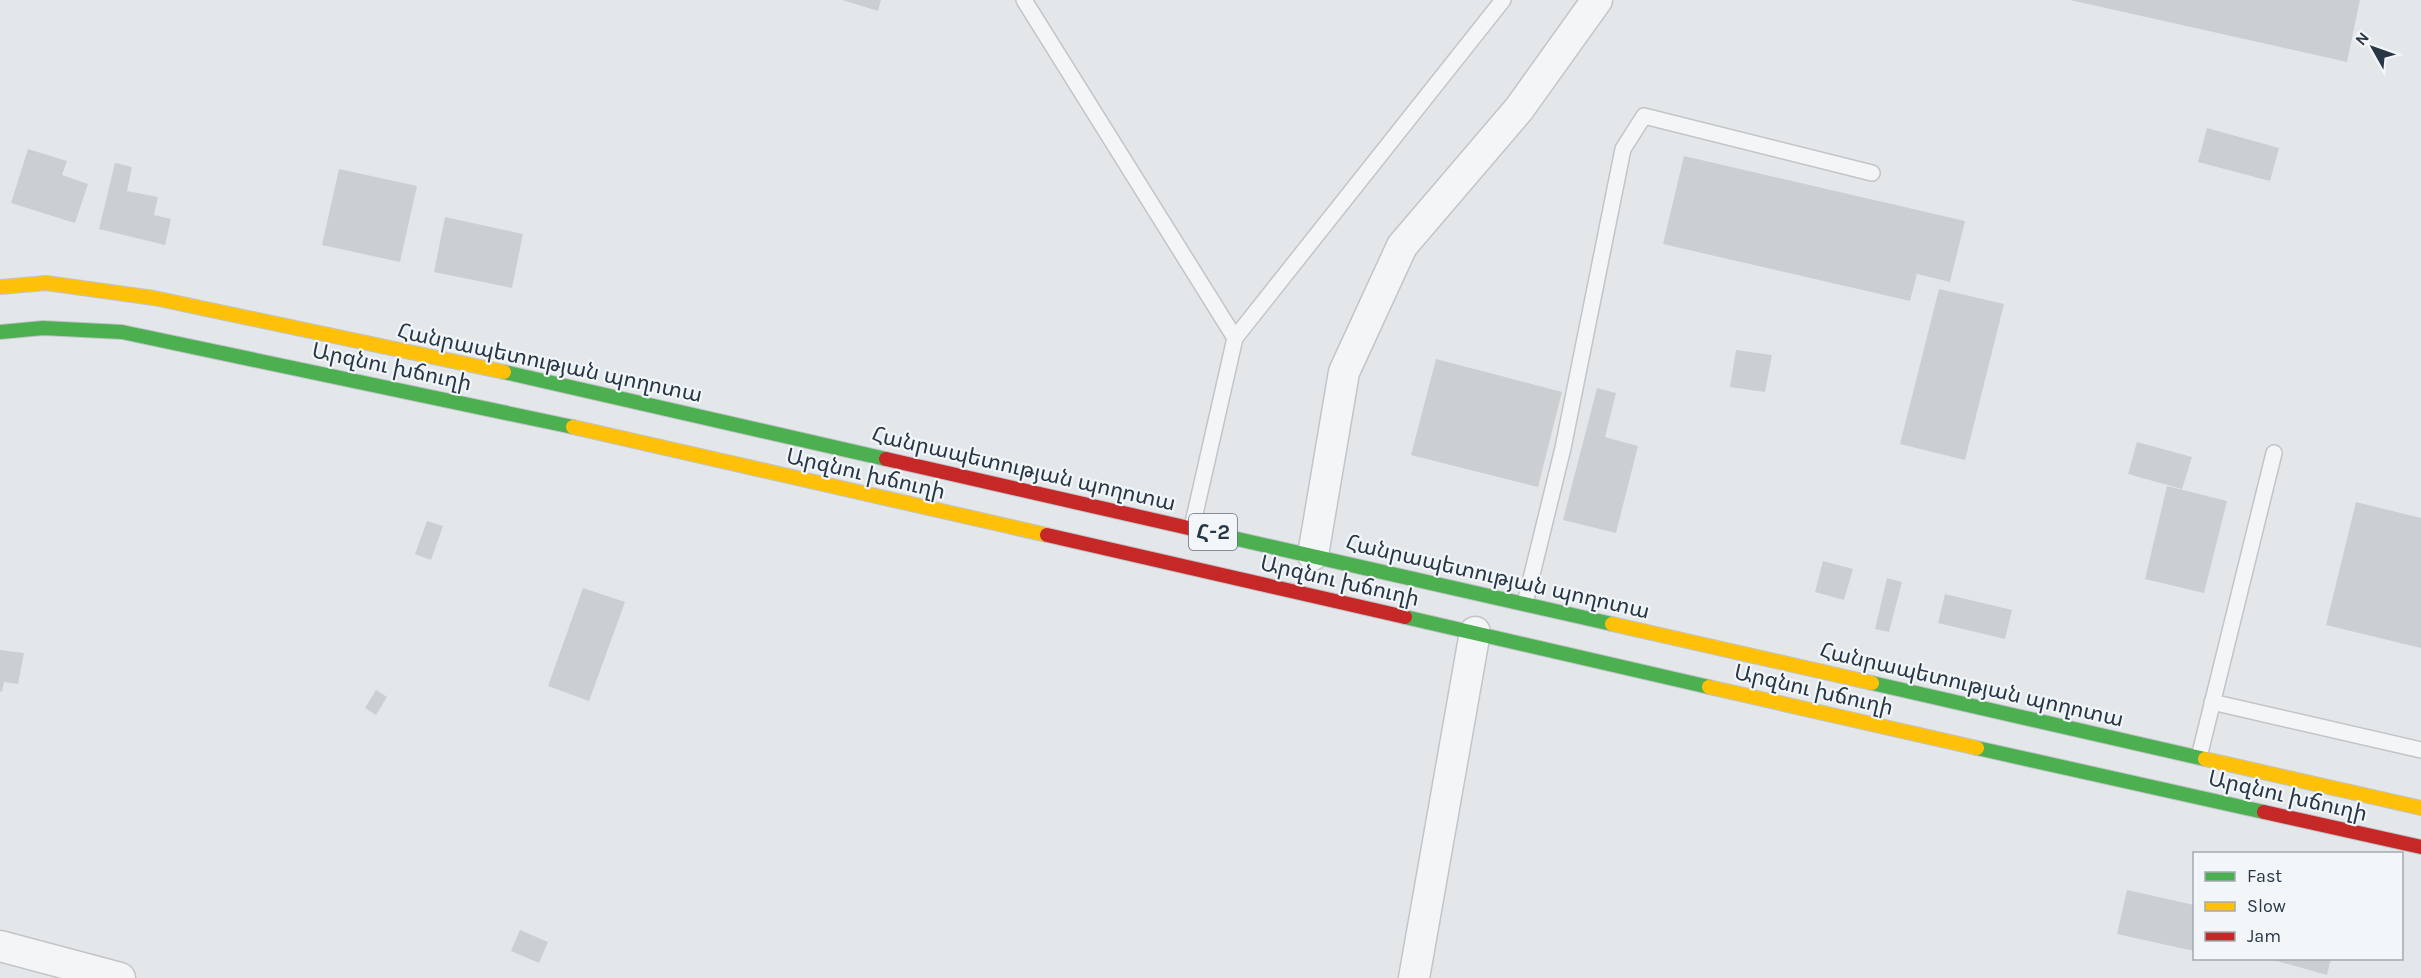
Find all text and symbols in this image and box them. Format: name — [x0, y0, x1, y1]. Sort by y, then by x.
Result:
north arrow — [2343, 18, 2403, 78]
text: N — [2351, 28, 2373, 49]
street label: Հանրապետության պողոտա — [395, 318, 705, 408]
street label: Արզնու խճուղի — [310, 337, 474, 397]
street label: Հանրապետության պողոտա — [869, 421, 1178, 517]
street label: Արզնու խճուղի — [784, 443, 948, 505]
road number: Հ-2 — [1189, 514, 1237, 550]
street label: Հանրապետության պողոտա — [1343, 529, 1652, 625]
street label: Արզնու խճուղի — [1258, 550, 1422, 612]
street label: Հանրապետության պողոտա — [1817, 637, 2126, 733]
street label: Արզնու խճուղի — [1732, 659, 1896, 721]
street label: Արզնու խճուղի — [2206, 765, 2370, 827]
legend — [2193, 852, 2403, 960]
text: Fast — [2247, 865, 2282, 887]
text: Slow — [2247, 895, 2286, 917]
text: Jam — [2247, 925, 2281, 947]

